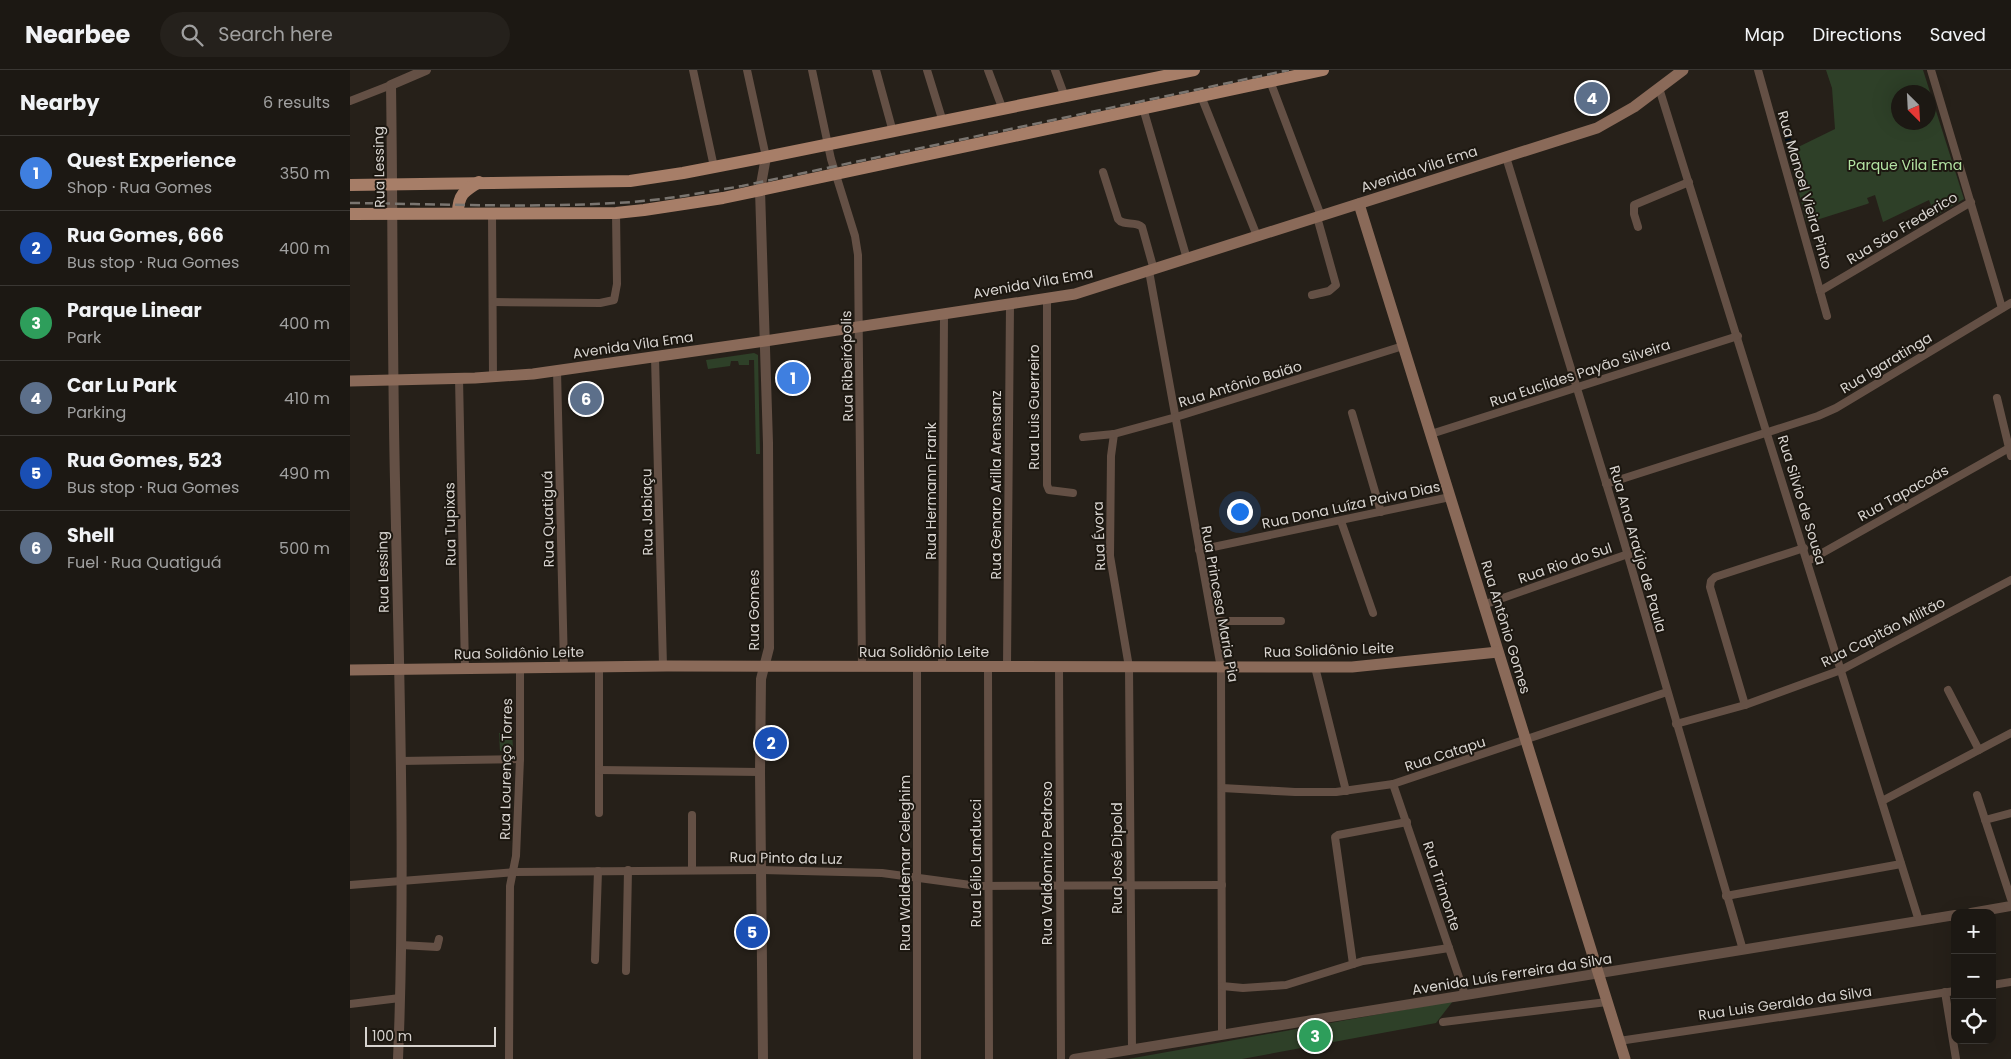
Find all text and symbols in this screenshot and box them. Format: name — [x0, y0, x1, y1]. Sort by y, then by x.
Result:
search box — [160, 12, 510, 57]
text: Nearbee — [25, 18, 130, 51]
icon: search — [178, 21, 206, 49]
text: Search here — [218, 21, 333, 48]
text: Map — [1745, 22, 1784, 47]
text: Directions — [1812, 22, 1902, 47]
text: Saved — [1930, 22, 1986, 47]
pin: 4 — [1576, 79, 1608, 117]
north arrow — [1891, 85, 1936, 130]
text: Nearby — [20, 88, 100, 117]
text: 6 results — [263, 91, 330, 114]
street label: Rua Manoel Vieira Pinto — [1773, 108, 1837, 272]
street label: Rua Lessing — [368, 126, 390, 208]
street label: Avenida Vila Ema — [1358, 141, 1480, 197]
text: Quest Experience — [67, 147, 236, 174]
park label: Parque Vila Ema — [1848, 155, 1962, 175]
text: 1 — [33, 162, 39, 185]
text: 350 m — [280, 162, 330, 185]
text: Shop · Rua Gomes — [67, 176, 212, 199]
street label: Rua São Frederico — [1843, 187, 1961, 269]
text: Rua Gomes, 666 — [67, 222, 224, 249]
text: 2 — [31, 237, 41, 260]
text: 400 m — [279, 237, 330, 260]
text: Bus stop · Rua Gomes — [67, 251, 239, 274]
street label: Avenida Vila Ema — [971, 263, 1095, 303]
text: Parque Linear — [67, 297, 202, 324]
street label: Rua Ribeirópolis — [836, 310, 858, 422]
text: 3 — [31, 312, 41, 335]
text: 400 m — [279, 312, 330, 335]
text: Park — [67, 326, 101, 349]
street label: Avenida Vila Ema — [571, 327, 695, 363]
street label: Rua Igaratinga — [1836, 328, 1936, 398]
street label: Rua Euclides Payão Silveira — [1487, 334, 1673, 412]
street label: Rua Luis Guerreiro — [1024, 344, 1044, 470]
street label: Rua Antônio Baião — [1176, 356, 1304, 412]
pin: 1 — [777, 359, 809, 397]
text: Car Lu Park — [67, 372, 177, 399]
pin: 6 — [570, 380, 602, 418]
text: 4 — [31, 387, 41, 410]
text: 410 m — [284, 387, 330, 410]
street label: Rua Genaro Arilla Arensanz — [986, 390, 1006, 580]
text: Parking — [67, 401, 126, 424]
street label: Rua Hermann Frank — [921, 421, 941, 560]
street label: Rua Silvio de Sousa — [1773, 433, 1831, 567]
text: Rua Gomes, 523 — [67, 447, 222, 474]
street label: Rua Tapacoás — [1854, 460, 1952, 526]
text: 5 — [31, 462, 41, 485]
text: 490 m — [279, 462, 330, 485]
street label: Rua Ana Araújo de Paula — [1605, 463, 1671, 635]
street label: Rua Jabiaçu — [636, 468, 658, 556]
street label: Rua Quatiguá — [537, 471, 559, 567]
text: Bus stop · Rua Gomes — [67, 476, 239, 499]
street label: Rua Dona Luíza Paiva Dias — [1260, 476, 1442, 534]
street label: Rua Tupixas — [439, 482, 461, 566]
your location — [1227, 499, 1253, 525]
street label: Rua Évora — [1088, 501, 1110, 571]
text: Shell — [67, 522, 114, 549]
street label: Rua Princesa Maria Pia — [1196, 524, 1244, 684]
street label: Rua Lessing — [372, 531, 394, 613]
text: 6 — [31, 537, 41, 560]
text: 500 m — [279, 537, 330, 560]
street label: Rua Rio do Sul — [1515, 538, 1615, 588]
text: Fuel · Rua Quatiguá — [67, 551, 221, 574]
street label: Rua Antônio Gomes — [1476, 558, 1536, 696]
street label: Rua Gomes — [744, 570, 764, 650]
street label: Rua Capitão Militão — [1817, 592, 1949, 672]
street label: Rua Solidônio Leite — [1264, 638, 1395, 662]
street label: Rua Solidônio Leite — [454, 642, 585, 664]
street label: Rua Solidônio Leite — [859, 642, 989, 662]
street label: Rua Lourenço Torres — [495, 698, 517, 840]
pin: 2 — [755, 724, 787, 762]
street label: Rua Catapu — [1402, 732, 1488, 776]
street label: Rua Waldemar Celeghim — [895, 775, 915, 951]
street label: Rua Valdomiro Pedroso — [1037, 781, 1057, 945]
street label: Rua Lélio Landucci — [966, 799, 986, 927]
street label: Rua José Dipold — [1107, 802, 1127, 914]
street label: Rua Trimonte — [1418, 839, 1466, 934]
street label: Rua Pinto da Luz — [729, 847, 843, 869]
map controls — [1951, 909, 1996, 1044]
button: + — [1951, 909, 1996, 954]
pin: 5 — [736, 913, 768, 951]
street label: Avenida Luís Ferreira da Silva — [1411, 948, 1613, 1000]
button: − — [1951, 954, 1996, 999]
street label: Rua Luis Geraldo da Silva — [1697, 981, 1873, 1025]
button: locate — [1951, 999, 1996, 1044]
pin: 3 — [1299, 1017, 1331, 1055]
scale bar — [365, 1024, 496, 1047]
text: 100 m — [372, 1026, 412, 1046]

